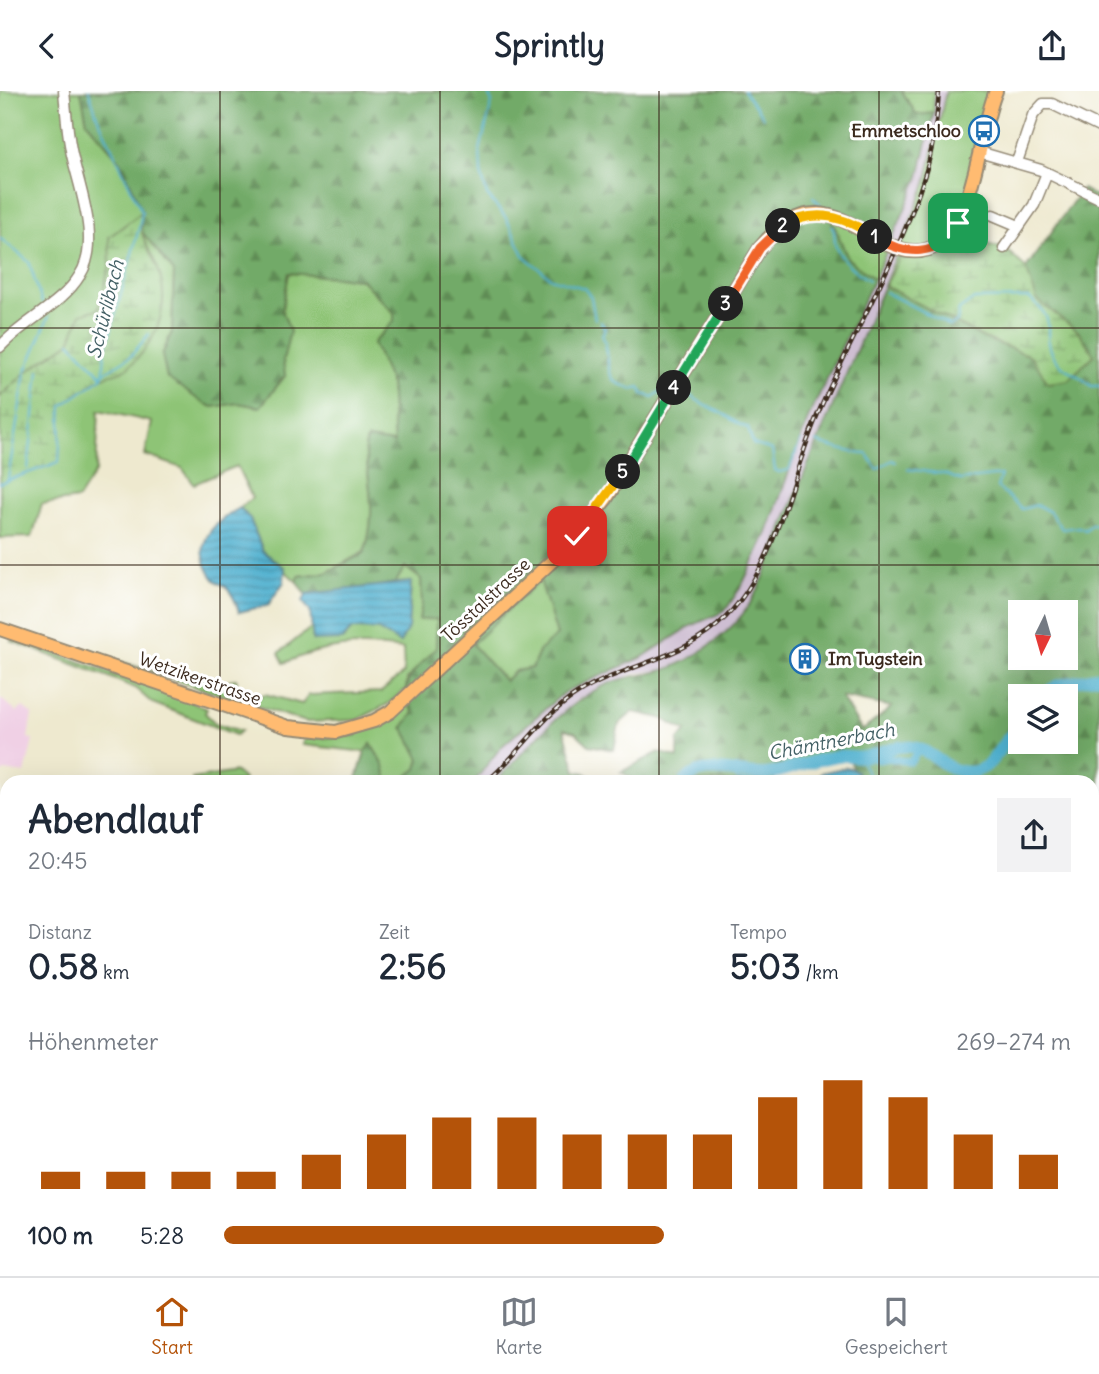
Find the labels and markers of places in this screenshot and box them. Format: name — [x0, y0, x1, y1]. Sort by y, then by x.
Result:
bus stop icon: Emmetschloo — [967, 114, 1001, 148]
place label: Emmetschloo — [851, 119, 961, 142]
pin — [928, 193, 988, 253]
pin: 2 — [766, 209, 800, 243]
pin: 1 — [858, 219, 892, 255]
pin: 3 — [708, 287, 744, 321]
pin: 4 — [656, 371, 692, 405]
pin: 5 — [606, 455, 640, 489]
pin — [547, 506, 607, 566]
building icon: Im Tugstein — [788, 642, 822, 676]
place label: Im Tugstein — [828, 647, 923, 670]

